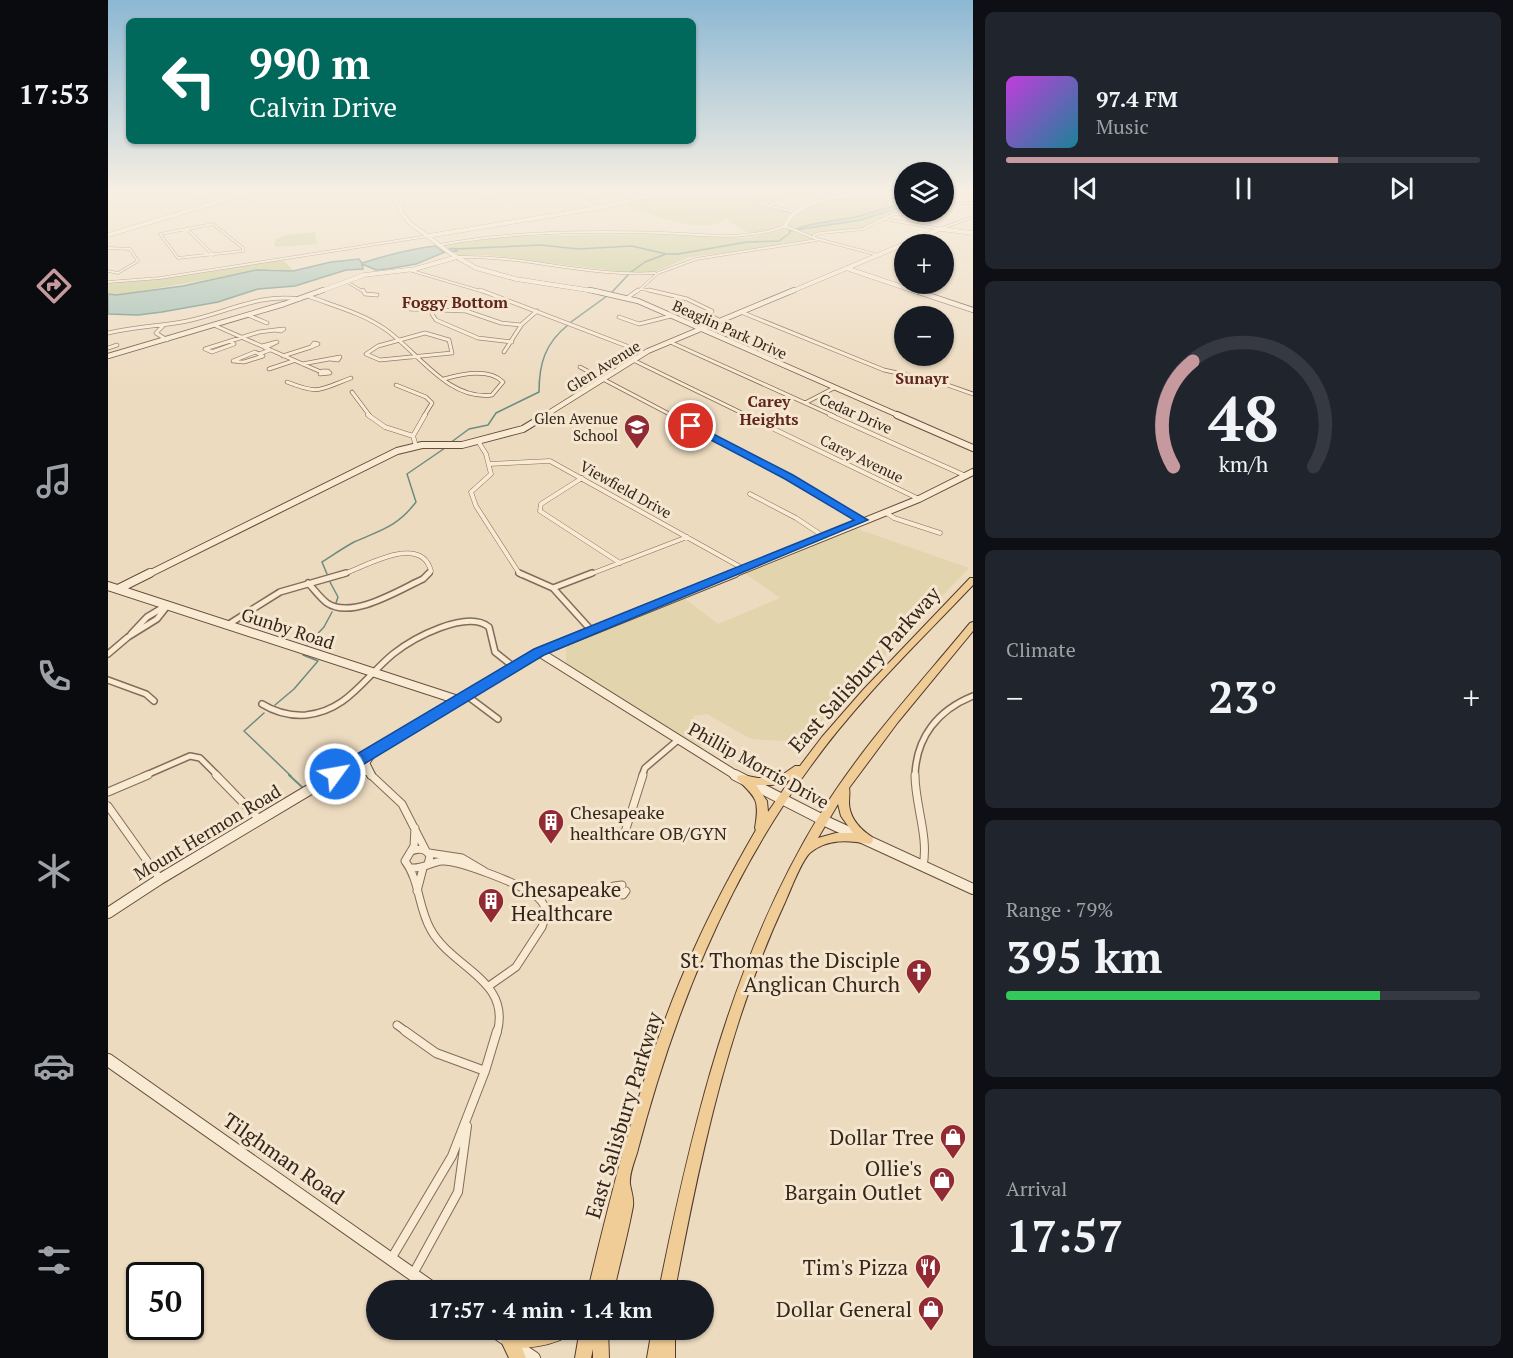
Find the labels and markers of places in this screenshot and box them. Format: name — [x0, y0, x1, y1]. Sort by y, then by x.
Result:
pin — [665, 400, 716, 451]
place label: Glen Avenue School — [534, 408, 618, 445]
school or university icon: Glen Avenue School — [622, 412, 652, 450]
place label: Chesapeake healthcare OB/GYN — [570, 800, 727, 845]
building icon: Chesapeake healthcare OB/GYN — [536, 807, 566, 845]
place label: Chesapeake Healthcare — [511, 875, 621, 927]
building icon: Chesapeake Healthcare — [476, 886, 506, 924]
place label: St. Thomas the Disciple Anglican Church — [680, 946, 900, 998]
church icon: St. Thomas the Disciple Anglican Church — [904, 957, 934, 995]
shop icon: Dollar Tree — [938, 1122, 968, 1160]
place label: Dollar Tree — [830, 1123, 934, 1151]
place label: Ollie's Bargain Outlet — [785, 1154, 922, 1206]
shop icon: Ollie's Bargain Outlet — [927, 1165, 957, 1203]
restaurant icon: Tim's Pizza — [913, 1252, 943, 1290]
place label: Tim's Pizza — [803, 1253, 908, 1281]
shop icon: Dollar General — [916, 1294, 946, 1332]
place label: Dollar General — [776, 1295, 912, 1323]

